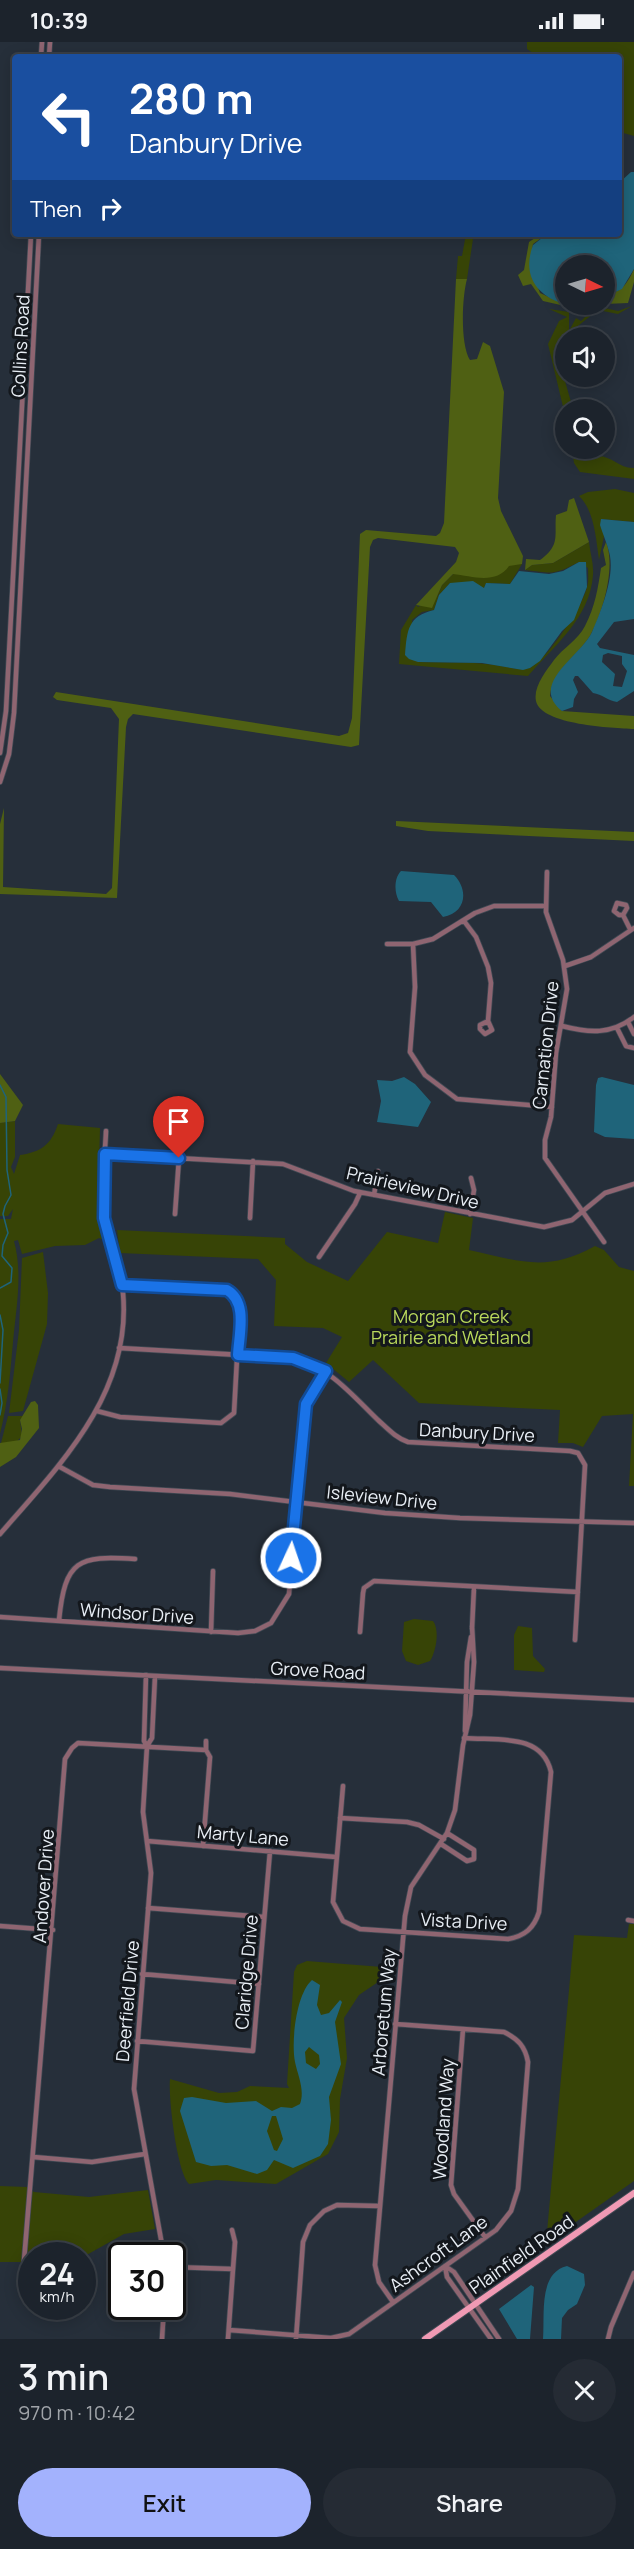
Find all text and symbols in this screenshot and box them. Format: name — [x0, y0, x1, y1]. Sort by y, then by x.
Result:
text: 10:39 — [30, 6, 88, 36]
text: 280 m — [129, 69, 254, 127]
icon: left — [30, 78, 108, 156]
text: Danbury Drive — [129, 124, 303, 161]
icon: right — [94, 192, 127, 225]
text: Then — [30, 194, 82, 224]
north arrow — [555, 255, 615, 315]
map controls — [555, 255, 615, 459]
street label: Collins Road — [5, 294, 35, 398]
button: sound — [555, 327, 615, 387]
button: search — [555, 399, 615, 459]
street label: Carnation Drive — [526, 980, 564, 1110]
pin — [153, 1096, 204, 1158]
icon: arrive — [162, 1105, 195, 1138]
street label: Prairieview Drive — [344, 1160, 482, 1214]
park label: Morgan Creek Prairie and Wetland — [371, 1304, 531, 1349]
street label: Danbury Drive — [419, 1417, 535, 1447]
street label: Isleview Drive — [326, 1479, 438, 1515]
position arrow — [259, 1526, 323, 1590]
street label: Windsor Drive — [79, 1597, 195, 1629]
street label: Grove Road — [270, 1656, 366, 1684]
street label: Marty Lane — [196, 1819, 290, 1851]
street label: Andover Drive — [27, 1828, 59, 1944]
street label: Vista Drive — [420, 1907, 508, 1935]
street label: Claridge Drive — [229, 1914, 263, 2030]
street label: Deerfield Drive — [110, 1939, 144, 2063]
street label: Arboretum Way — [365, 1947, 401, 2077]
street label: Woodland Way — [427, 2057, 459, 2181]
street label: Ashcroft Lane — [384, 2209, 492, 2297]
street label: Plainfield Road — [464, 2209, 578, 2299]
speed limit sign: 30 — [108, 2242, 186, 2320]
text: 24 — [39, 2253, 75, 2294]
text: km/h — [40, 2286, 74, 2307]
text: 3 min — [18, 2352, 109, 2401]
button: close — [553, 2359, 616, 2422]
text: 970 m · 10:42 — [18, 2399, 135, 2426]
button: Exit — [18, 2468, 311, 2537]
button: Share — [323, 2468, 616, 2537]

